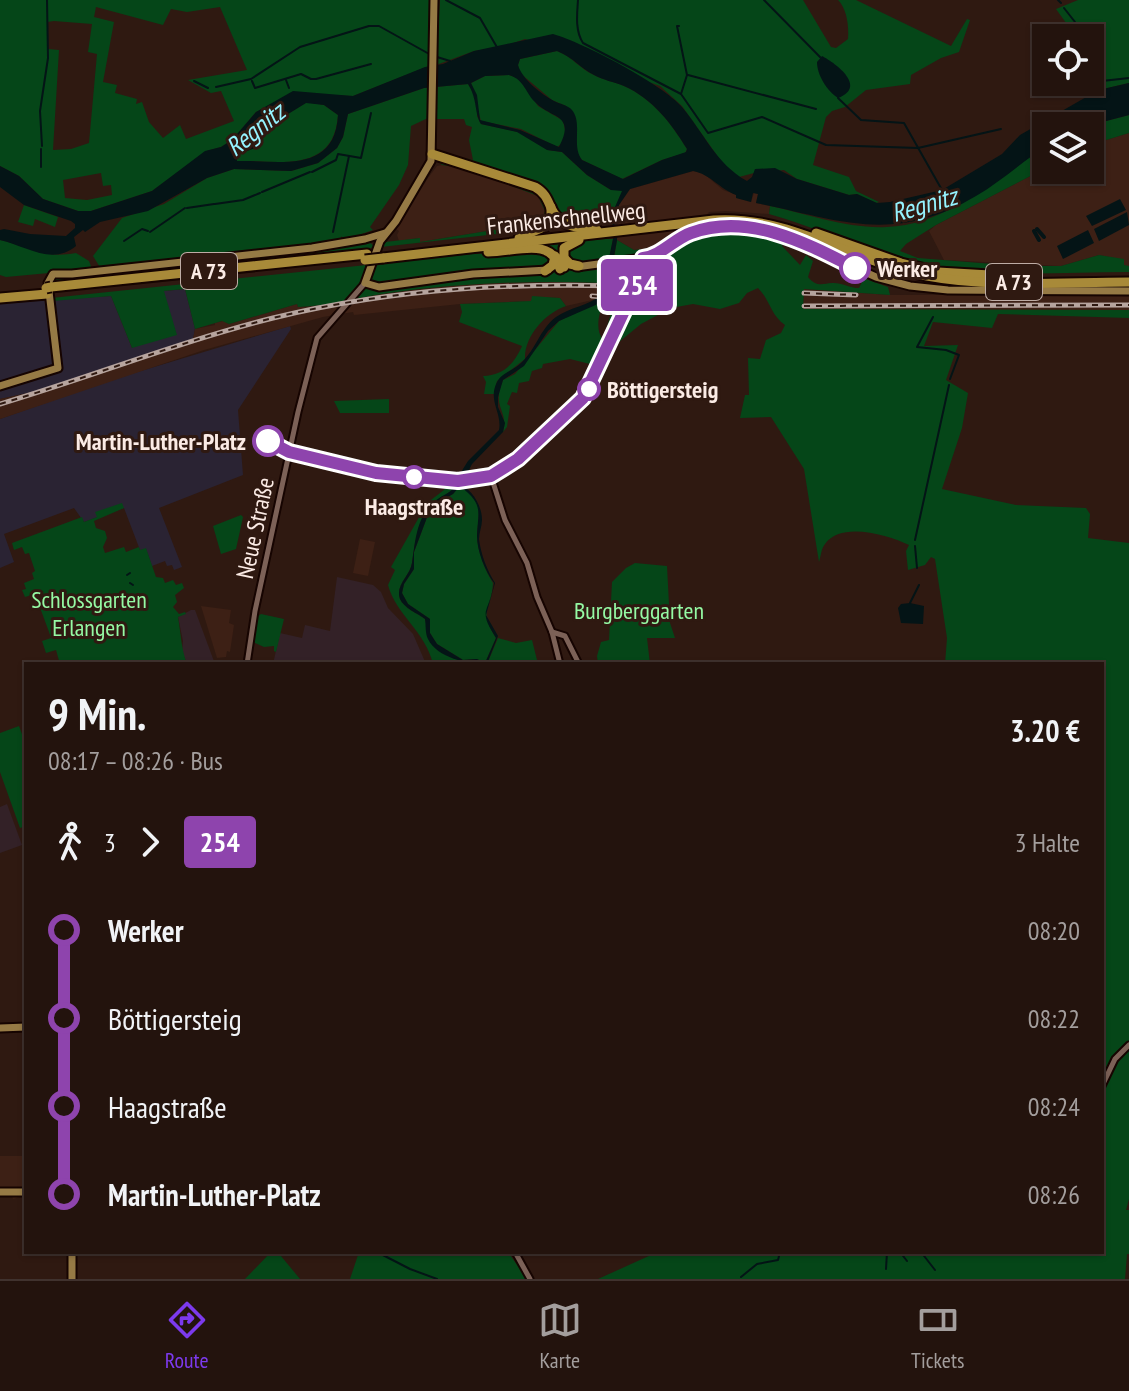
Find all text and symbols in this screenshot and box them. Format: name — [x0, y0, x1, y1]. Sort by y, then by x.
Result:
map controls — [1032, 24, 1104, 184]
button: locate — [1032, 24, 1104, 96]
water label: Regnitz — [219, 93, 293, 163]
button: layers — [1032, 112, 1104, 184]
water label: Regnitz — [887, 178, 963, 229]
street label: Frankenschnellweg — [485, 194, 647, 242]
road number: A 73 — [181, 253, 237, 289]
marker: Werker — [840, 253, 870, 283]
place label: Werker — [876, 253, 938, 284]
line badge: 254 — [591, 259, 683, 311]
road number: A 73 — [986, 264, 1042, 300]
text: 254 — [617, 266, 657, 303]
place label: Böttigersteig — [607, 374, 718, 405]
marker: Böttigersteig — [578, 378, 600, 400]
place label: Martin-Luther-Platz — [76, 426, 246, 457]
marker: Martin-Luther-Platz — [253, 426, 283, 456]
marker: Haagstraße — [403, 466, 425, 488]
street label: Neue Straße — [229, 474, 281, 582]
place label: Haagstraße — [365, 491, 463, 522]
park label: Schlossgarten Erlangen — [31, 584, 147, 643]
park label: Burgberggarten — [574, 595, 704, 626]
text: 9 Min. — [48, 685, 146, 742]
text: 3.20 € — [1010, 711, 1080, 750]
text: 08:17 – 08:26 · Bus — [48, 744, 223, 777]
icon: walk — [48, 820, 92, 864]
icon: forward — [128, 820, 172, 864]
text: 254 — [200, 823, 240, 860]
text: 3 — [104, 826, 116, 859]
text: 3 Halte — [1015, 826, 1080, 859]
text: Werker — [108, 911, 183, 950]
text: 08:20 — [1028, 914, 1080, 947]
text: Böttigersteig — [108, 999, 242, 1038]
text: 08:22 — [1028, 1002, 1080, 1035]
text: Haagstraße — [108, 1087, 227, 1126]
text: 08:24 — [1028, 1090, 1080, 1123]
text: Martin-Luther-Platz — [108, 1175, 321, 1214]
text: 08:26 — [1028, 1178, 1080, 1211]
tab: Route — [165, 1298, 209, 1374]
tab: Karte — [538, 1298, 582, 1374]
tab: Tickets — [911, 1298, 964, 1374]

